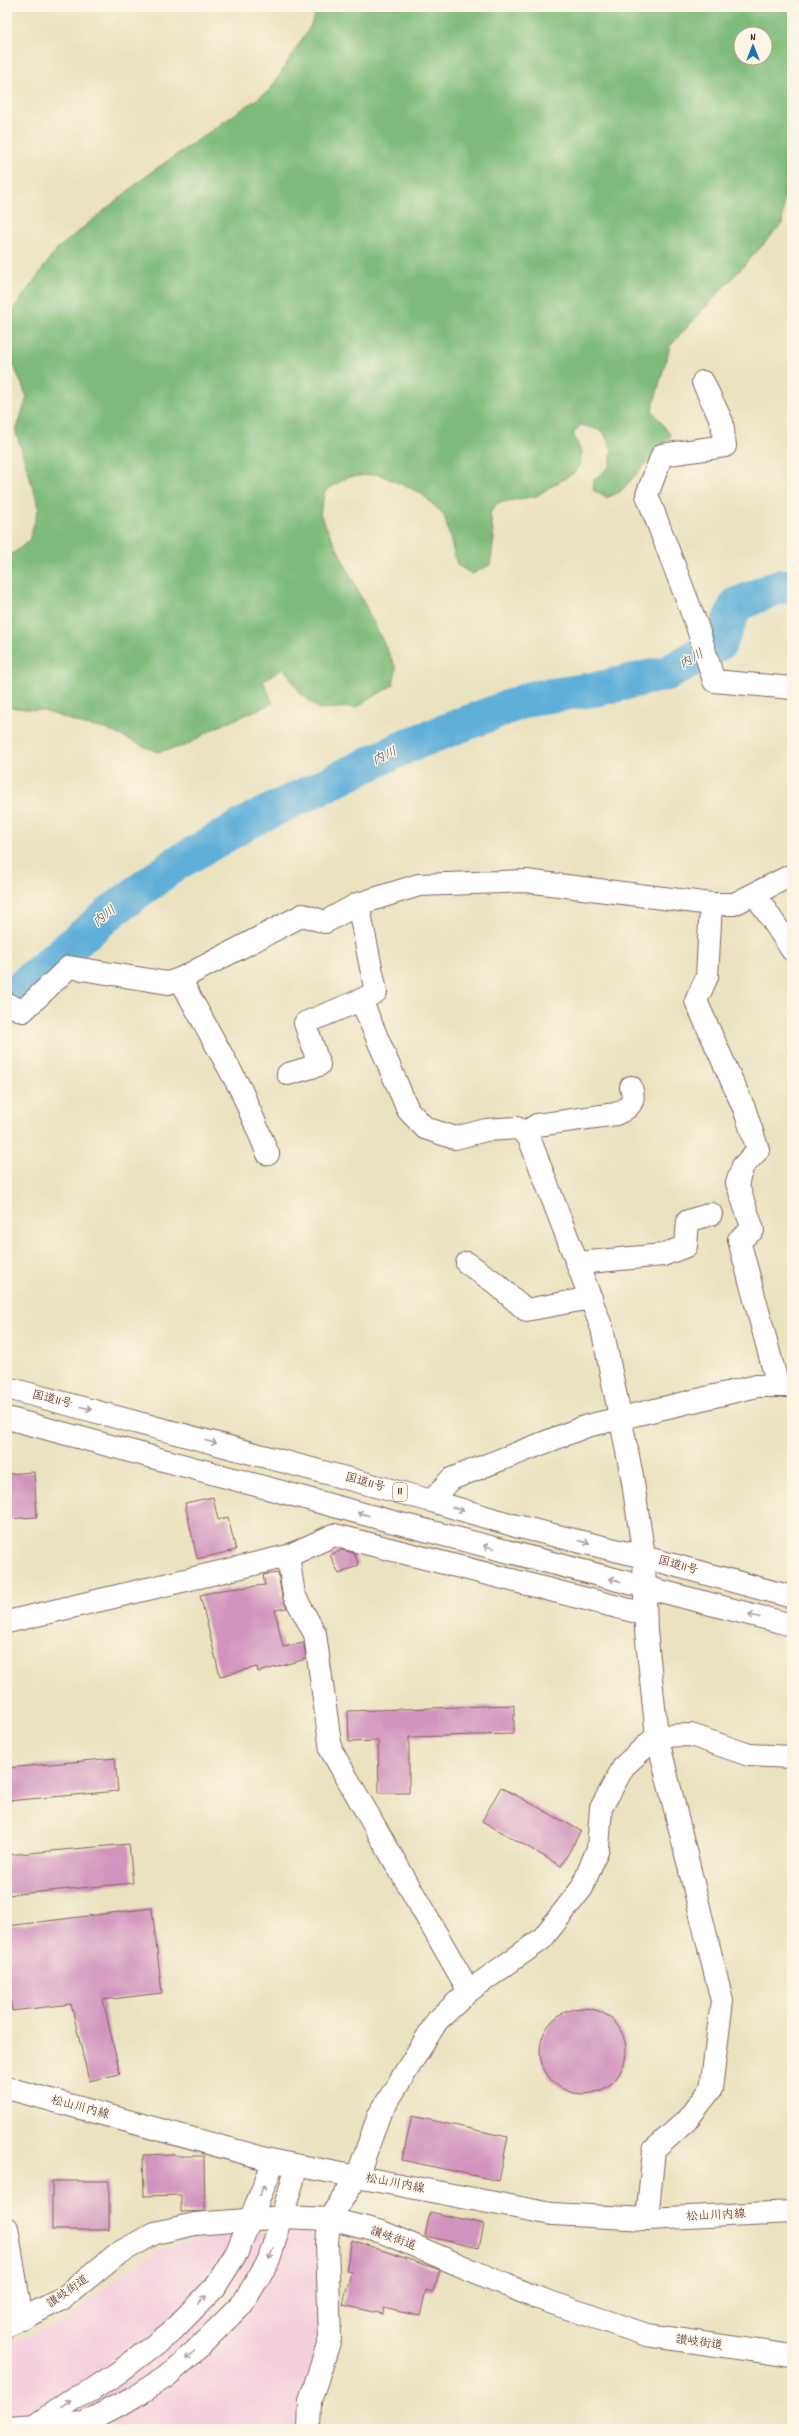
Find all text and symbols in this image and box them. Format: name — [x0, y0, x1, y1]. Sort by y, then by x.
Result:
north arrow — [733, 26, 773, 66]
text: N — [750, 30, 756, 46]
water label: 内川 — [676, 645, 708, 675]
water label: 内川 — [369, 743, 401, 771]
water label: 内川 — [89, 901, 121, 933]
street label: 国道11号 — [30, 1387, 74, 1413]
one-way arrow — [79, 1405, 92, 1412]
one-way arrow — [204, 1439, 217, 1446]
street label: 国道11号 — [343, 1469, 387, 1497]
road number: 11 — [393, 1483, 407, 1501]
one-way arrow — [451, 1506, 464, 1513]
one-way arrow — [357, 1510, 370, 1517]
one-way arrow — [577, 1539, 590, 1547]
one-way arrow — [483, 1543, 496, 1550]
street label: 国道11号 — [656, 1552, 700, 1580]
one-way arrow — [609, 1576, 622, 1583]
one-way arrow — [748, 1612, 761, 1619]
street label: 松山川内線 — [49, 2092, 111, 2124]
street label: 松山川内線 — [364, 2170, 426, 2198]
one-way arrow — [259, 2184, 267, 2196]
street label: 松山川内線 — [686, 2206, 746, 2226]
street label: 讃岐街道 — [368, 2223, 418, 2255]
one-way arrow — [266, 2248, 274, 2260]
street label: 讃岐街道 — [43, 2271, 93, 2313]
one-way arrow — [197, 2295, 207, 2305]
street label: 讃岐街道 — [674, 2331, 724, 2355]
one-way arrow — [186, 2350, 196, 2359]
one-way arrow — [60, 2399, 71, 2407]

